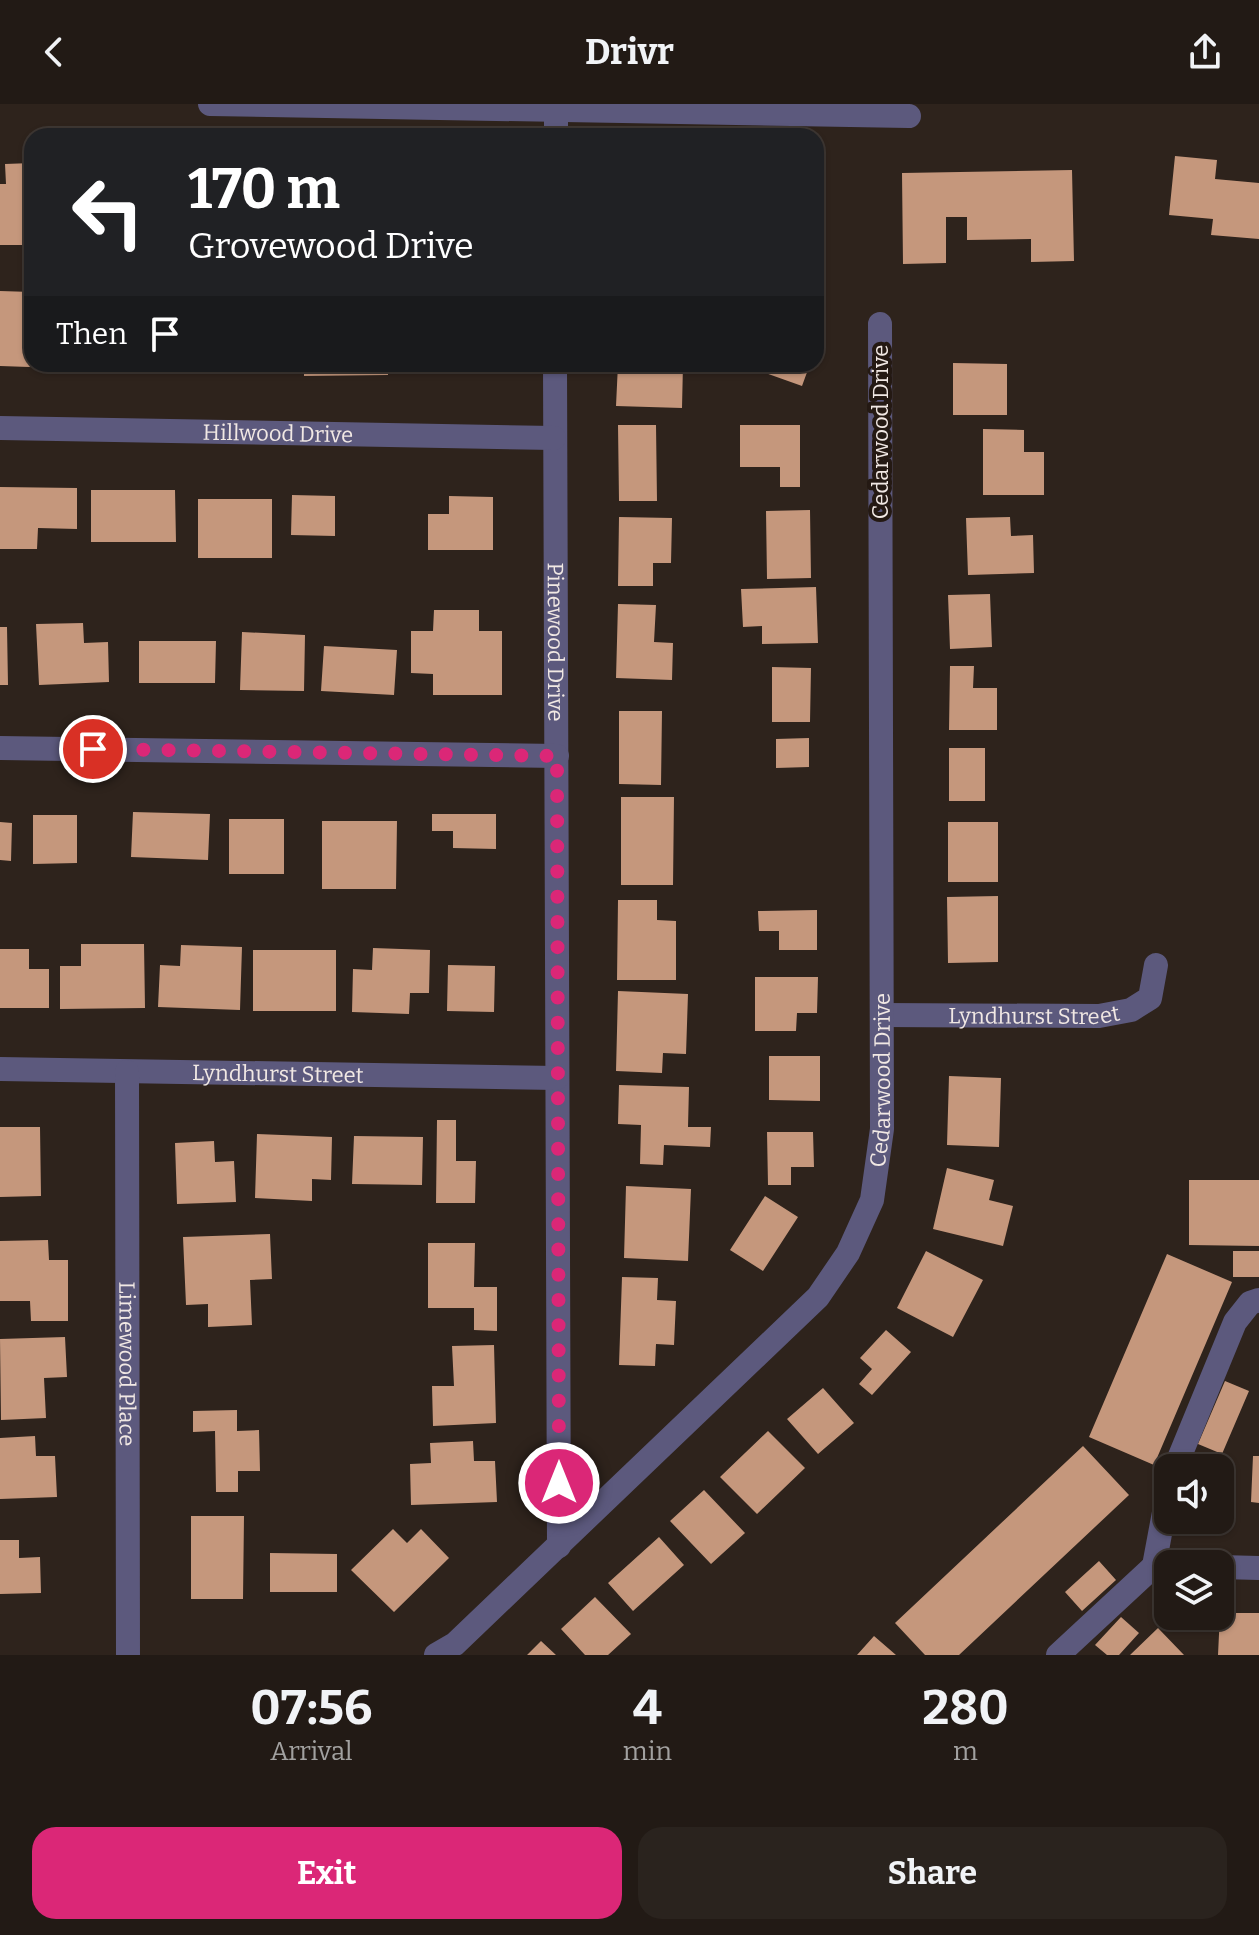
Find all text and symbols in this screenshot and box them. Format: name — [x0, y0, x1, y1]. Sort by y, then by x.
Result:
icon: back — [32, 30, 76, 74]
text: Drivr — [585, 30, 674, 74]
icon: share — [1183, 30, 1227, 74]
text: 170 m — [188, 156, 340, 223]
icon: left — [56, 160, 160, 264]
text: Grovewood Drive — [188, 224, 474, 268]
icon: arrive — [143, 312, 187, 356]
text: Then — [56, 316, 127, 352]
street label: Cedarwood Drive — [867, 345, 894, 519]
street label: Hillwood Drive — [202, 419, 353, 448]
street label: Pinewood Drive — [542, 562, 569, 722]
pin — [59, 715, 127, 783]
icon: arrive — [71, 727, 115, 771]
street label: Cedarwood Drive — [864, 993, 896, 1169]
street label: Lyndhurst Street — [948, 999, 1122, 1030]
street label: Lyndhurst Street — [192, 1059, 364, 1089]
street label: Limewood Place — [113, 1282, 141, 1446]
position arrow — [517, 1441, 601, 1525]
map controls — [1154, 1454, 1234, 1630]
button: sound — [1154, 1454, 1234, 1534]
button: layers — [1154, 1550, 1234, 1630]
text: 07:56 — [250, 1679, 372, 1737]
text: 4 — [633, 1679, 662, 1737]
text: 280 — [922, 1679, 1009, 1737]
text: Arrival — [270, 1736, 353, 1767]
text: min — [623, 1736, 672, 1767]
text: m — [953, 1736, 978, 1767]
button: Exit — [32, 1827, 622, 1919]
button: Share — [638, 1827, 1227, 1919]

